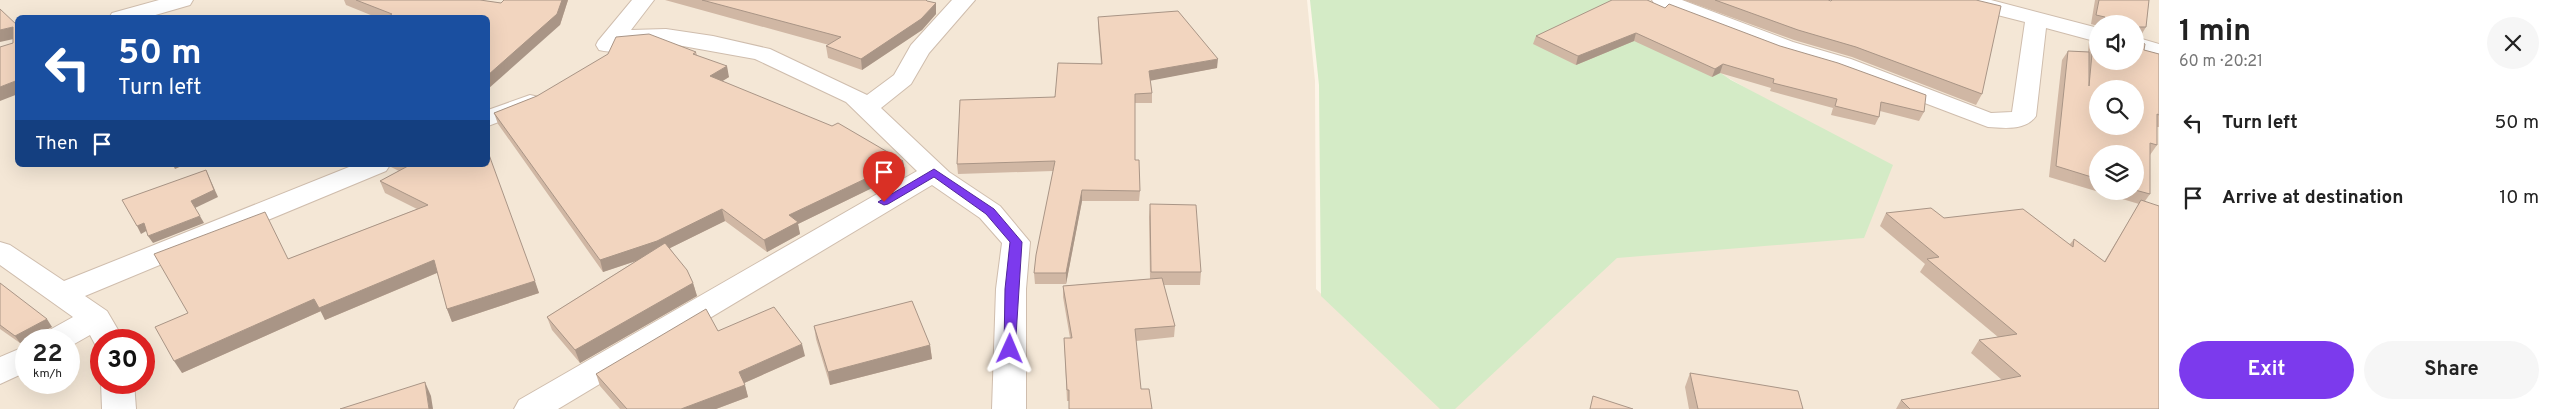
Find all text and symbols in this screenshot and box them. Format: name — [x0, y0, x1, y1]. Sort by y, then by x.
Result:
text: 1 min — [2179, 14, 2251, 51]
map controls — [2089, 15, 2144, 200]
button: sound — [2089, 15, 2144, 70]
button: close — [2487, 17, 2539, 69]
text: 50 m — [118, 32, 202, 76]
icon: left — [35, 35, 100, 100]
text: 60 m · 20:21 — [2179, 52, 2263, 72]
text: Turn left — [118, 75, 201, 102]
button: search — [2089, 80, 2144, 135]
icon: left — [2179, 109, 2207, 137]
text: Turn left — [2222, 111, 2298, 135]
text: 50 m — [2494, 111, 2539, 135]
icon: arrive — [88, 130, 116, 158]
text: Then — [35, 132, 78, 156]
button: layers — [2089, 145, 2144, 200]
pin — [863, 151, 905, 202]
icon: arrive — [870, 158, 898, 186]
icon: arrive — [2179, 184, 2207, 212]
text: Arrive at destination — [2222, 186, 2403, 210]
text: 10 m — [2499, 186, 2539, 210]
position arrow — [983, 322, 1035, 374]
speed limit sign: 30 — [90, 329, 155, 394]
text: 22 — [32, 339, 63, 371]
button: Exit — [2179, 341, 2354, 399]
button: Share — [2364, 341, 2539, 399]
text: km/h — [33, 366, 62, 382]

